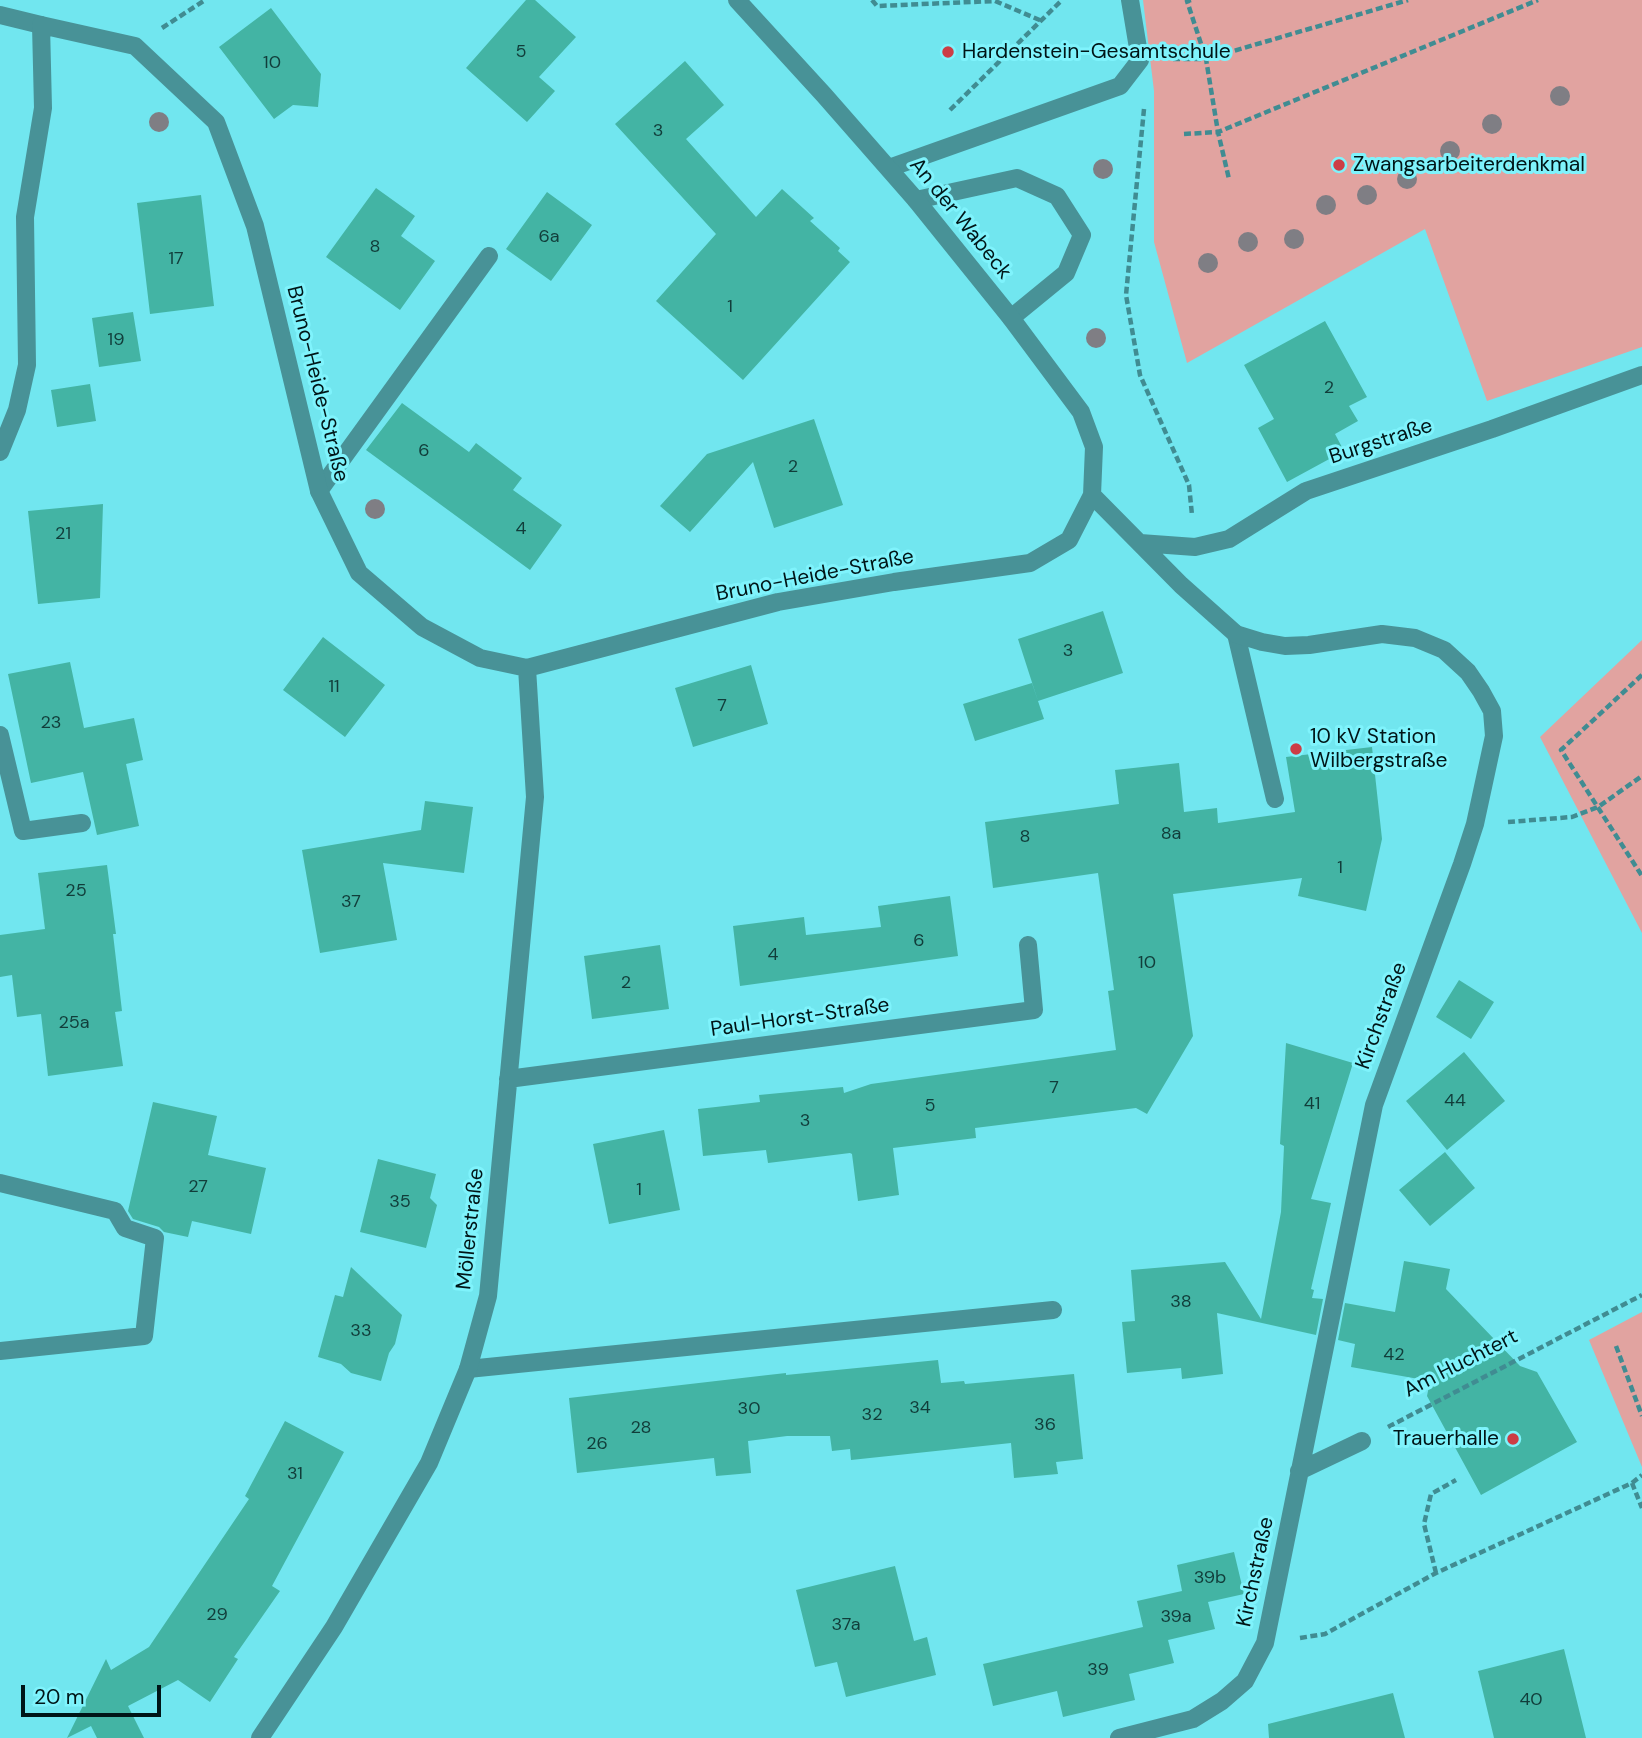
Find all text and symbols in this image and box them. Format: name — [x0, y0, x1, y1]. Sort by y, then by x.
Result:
place label: Hardenstein-Gesamtschule — [962, 39, 1231, 65]
house number: 5 — [516, 41, 526, 63]
marker: Hardenstein-Gesamtschule — [940, 44, 956, 60]
house number: 10 — [263, 52, 281, 74]
house number: 3 — [653, 120, 663, 142]
place label: Zwangsarbeiterdenkmal — [1353, 152, 1585, 178]
street label: An der Wabeck — [904, 153, 1016, 285]
marker: Zwangsarbeiterdenkmal — [1331, 157, 1347, 173]
house number: 6a — [538, 226, 560, 248]
house number: 8 — [370, 236, 380, 258]
house number: 17 — [168, 248, 184, 270]
street label: Bruno-Heide-Straße — [280, 283, 354, 485]
house number: 1 — [727, 296, 733, 318]
house number: 19 — [108, 329, 124, 351]
house number: 2 — [1324, 377, 1334, 399]
street label: Burgstraße — [1326, 413, 1436, 471]
house number: 6 — [418, 440, 430, 462]
house number: 2 — [788, 456, 798, 478]
house number: 4 — [516, 518, 526, 540]
house number: 21 — [55, 523, 71, 545]
street label: Bruno-Heide-Straße — [714, 544, 916, 608]
house number: 3 — [1063, 640, 1073, 662]
house number: 11 — [328, 676, 340, 698]
house number: 7 — [717, 695, 727, 717]
house number: 23 — [40, 712, 62, 734]
place label: 10 kV Station Wilbergstraße — [1310, 724, 1447, 774]
marker: 10 kV Station Wilbergstraße — [1288, 741, 1304, 757]
house number: 8a — [1161, 823, 1181, 845]
house number: 8 — [1020, 826, 1030, 848]
house number: 1 — [1337, 857, 1343, 879]
house number: 25 — [65, 880, 87, 902]
house number: 37 — [341, 891, 361, 913]
house number: 6 — [913, 930, 925, 952]
house number: 4 — [768, 944, 778, 966]
house number: 10 — [1138, 952, 1156, 974]
street label: Kirchstraße — [1351, 959, 1413, 1073]
house number: 2 — [621, 972, 631, 994]
street label: Paul-Horst-Straße — [709, 993, 891, 1043]
house number: 25a — [58, 1012, 90, 1034]
house number: 7 — [1049, 1077, 1059, 1099]
house number: 44 — [1444, 1090, 1466, 1112]
house number: 41 — [1304, 1093, 1320, 1115]
house number: 5 — [925, 1095, 935, 1117]
house number: 3 — [800, 1110, 810, 1132]
street label: Möllerstraße — [452, 1167, 490, 1291]
house number: 27 — [188, 1176, 208, 1198]
house number: 1 — [636, 1179, 642, 1201]
house number: 35 — [389, 1191, 411, 1213]
house number: 38 — [1170, 1291, 1192, 1313]
house number: 33 — [350, 1320, 372, 1342]
street label: Am Huchtert — [1400, 1325, 1522, 1403]
house number: 42 — [1383, 1344, 1405, 1366]
house number: 34 — [909, 1397, 931, 1419]
house number: 30 — [738, 1398, 760, 1420]
house number: 32 — [861, 1404, 883, 1426]
house number: 36 — [1034, 1414, 1056, 1436]
house number: 28 — [630, 1417, 652, 1439]
place label: Trauerhalle — [1393, 1426, 1499, 1452]
marker: Trauerhalle — [1505, 1431, 1521, 1447]
house number: 26 — [586, 1433, 608, 1455]
house number: 31 — [287, 1463, 303, 1485]
street label: Kirchstraße — [1232, 1515, 1280, 1629]
house number: 39b — [1194, 1567, 1226, 1589]
house number: 29 — [206, 1604, 228, 1626]
house number: 39a — [1160, 1606, 1192, 1628]
house number: 37a — [831, 1614, 861, 1636]
house number: 39 — [1087, 1659, 1109, 1681]
scale bar — [24, 1672, 164, 1716]
text: 20 m — [34, 1683, 85, 1711]
house number: 40 — [1519, 1689, 1543, 1711]

